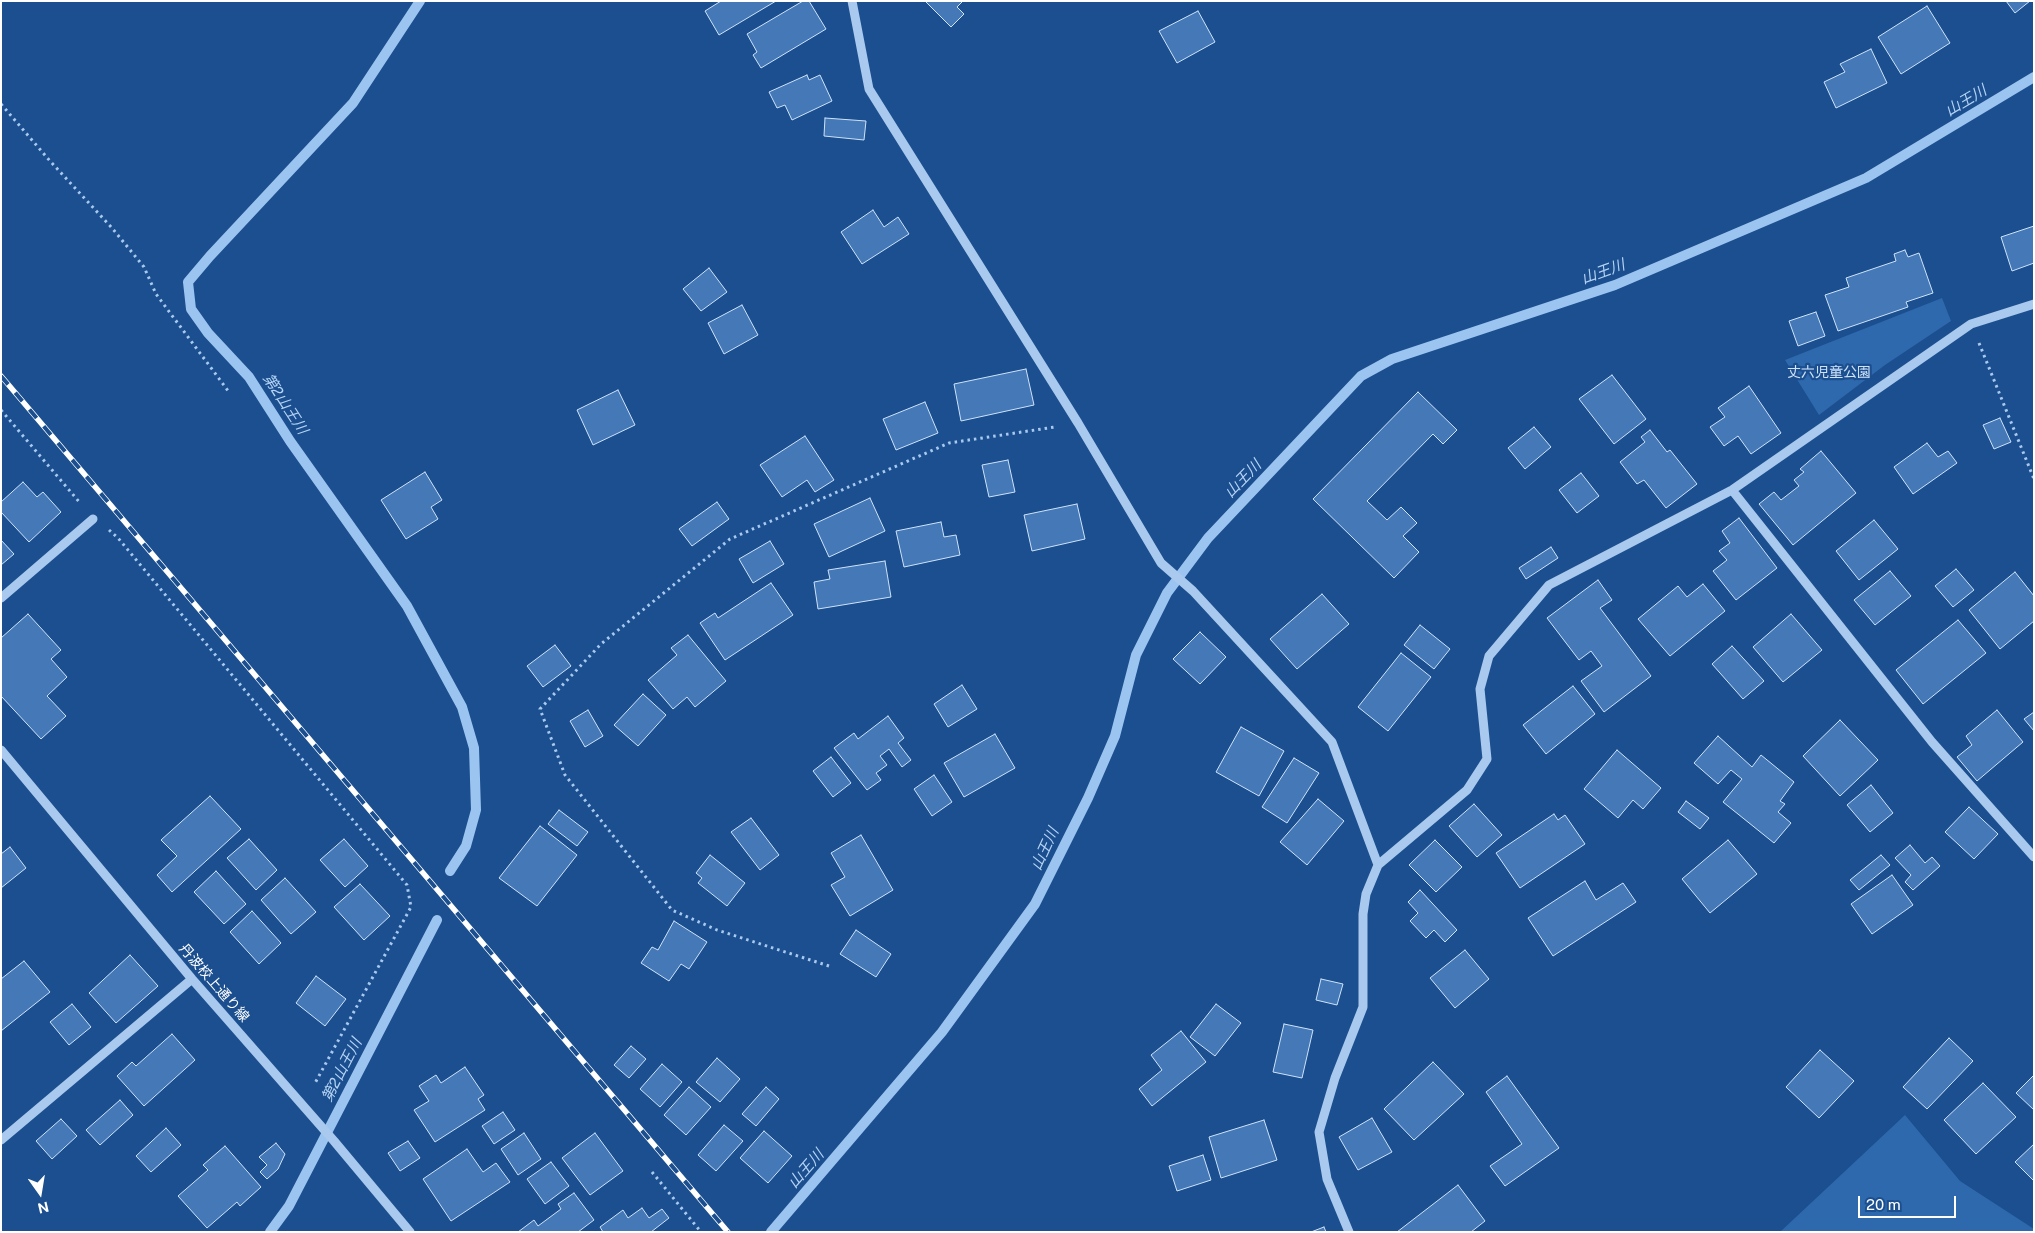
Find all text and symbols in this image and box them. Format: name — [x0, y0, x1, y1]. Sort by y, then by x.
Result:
water label: 山王川 — [1942, 82, 1990, 120]
water label: 山王川 — [1579, 256, 1627, 288]
park label: 丈六児童公園 — [1787, 365, 1871, 381]
water label: 第2山王川 — [259, 370, 311, 438]
water label: 山王川 — [1221, 457, 1265, 501]
water label: 山王川 — [1027, 825, 1063, 873]
street label: 丹波校上通り線 — [176, 941, 252, 1025]
water label: 第2山王川 — [318, 1035, 366, 1105]
water label: 山王川 — [784, 1146, 828, 1192]
north arrow — [15, 1168, 65, 1218]
scale bar — [1860, 1186, 1958, 1218]
text: 20 m — [1866, 1196, 1901, 1213]
text: N — [36, 1199, 51, 1217]

